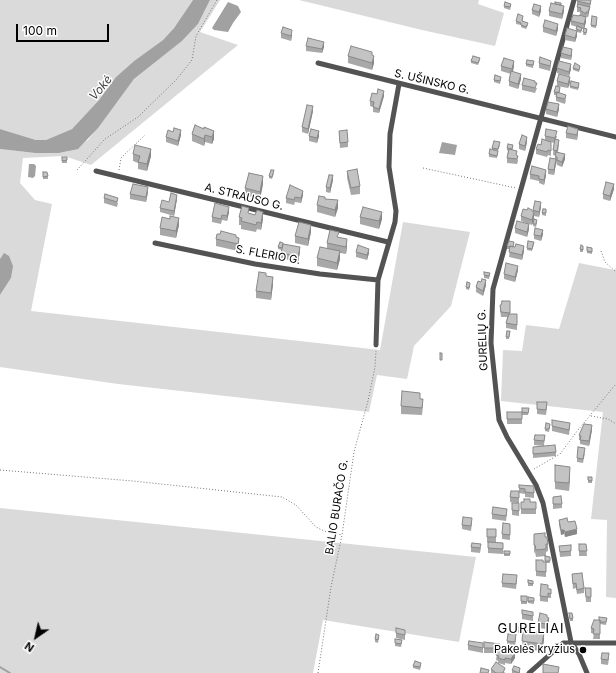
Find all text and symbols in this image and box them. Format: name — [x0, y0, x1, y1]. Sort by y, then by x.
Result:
scale bar — [18, 16, 111, 42]
text: 100 m — [23, 23, 57, 38]
street label: S. UŠINSKO G. — [393, 67, 471, 97]
water label: Vokė — [86, 73, 116, 103]
street label: A. STRAUSO G. — [203, 181, 285, 213]
street label: S. FLERIO G. — [235, 243, 301, 267]
street label: GURELIŲ G. — [475, 309, 491, 371]
street label: BALIO BURAČO G. — [323, 459, 351, 555]
north arrow — [16, 617, 56, 657]
district label: GURELIAI — [498, 621, 564, 637]
text: N — [22, 639, 37, 655]
place label: Pakelės kryžius — [494, 643, 575, 657]
marker: Pakelės kryžius — [578, 645, 588, 655]

